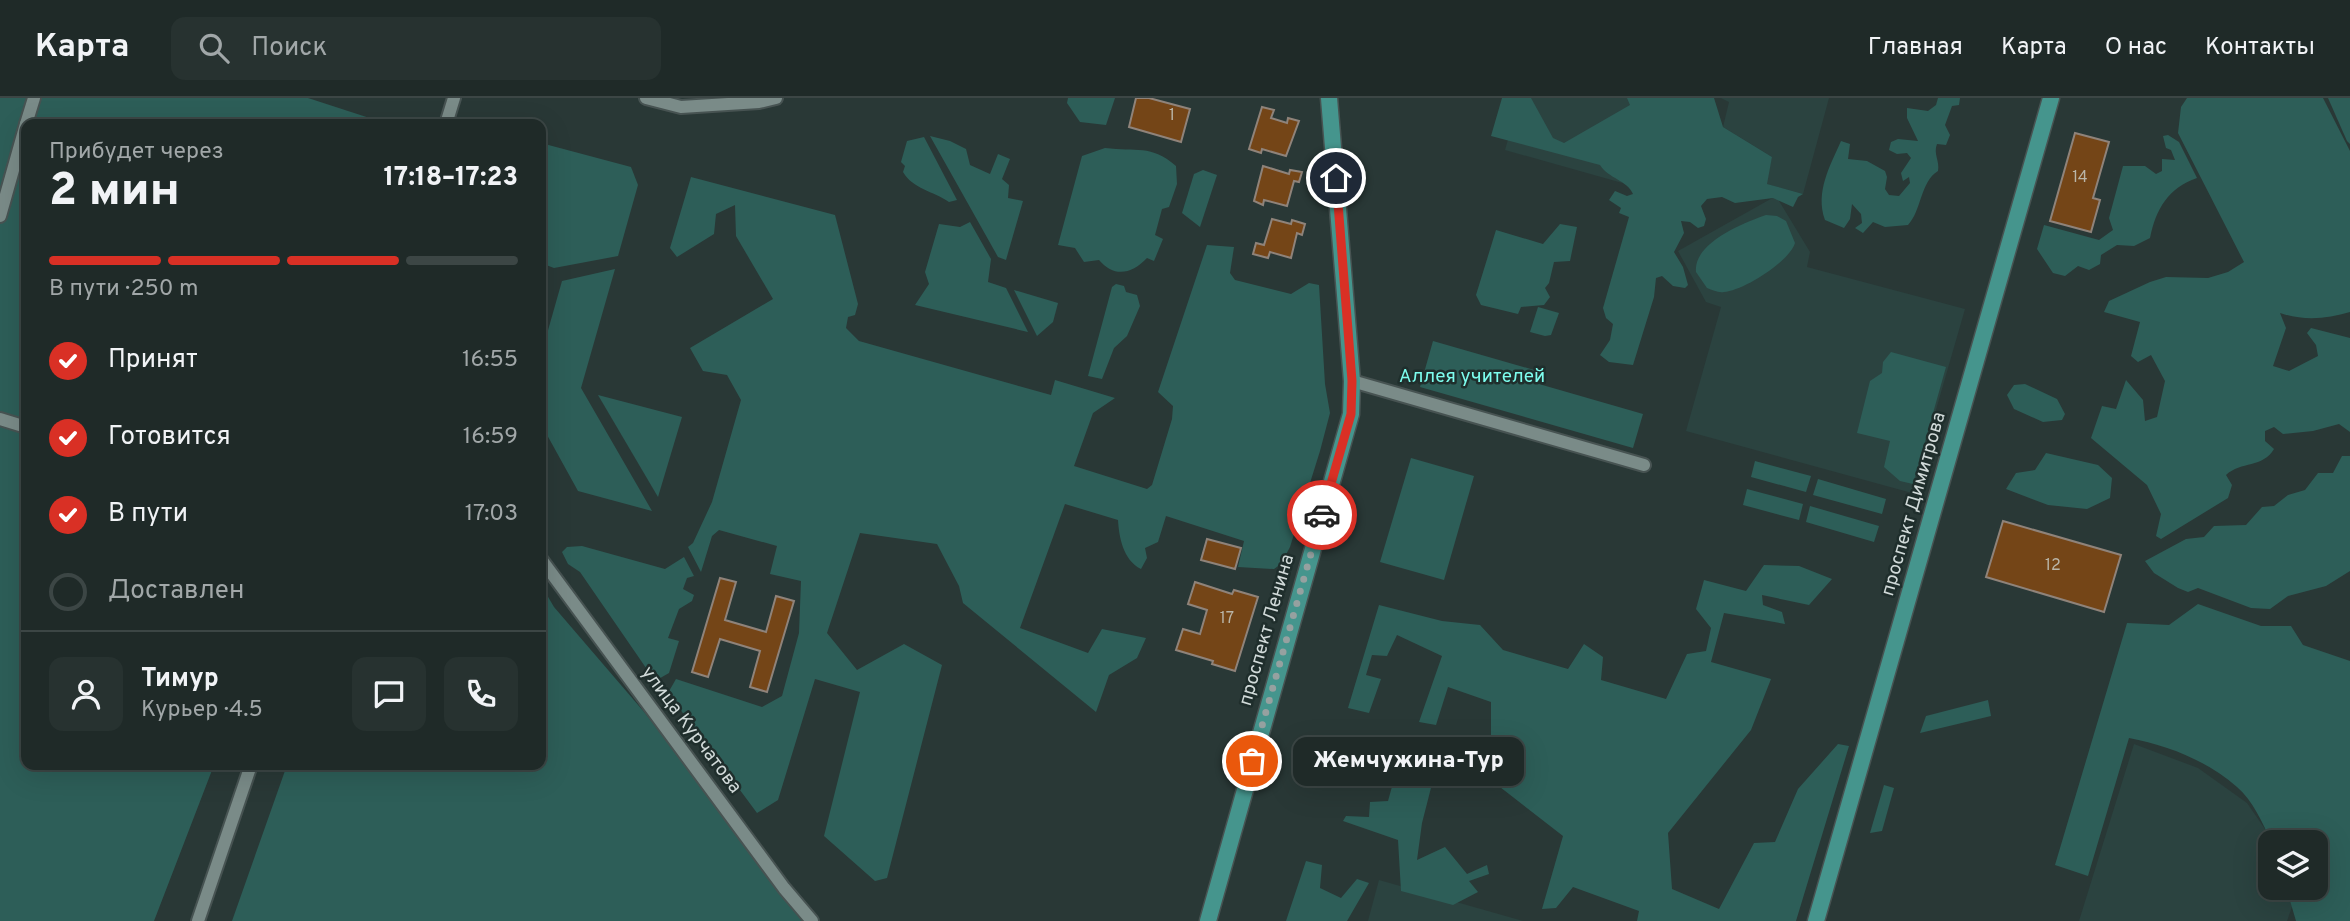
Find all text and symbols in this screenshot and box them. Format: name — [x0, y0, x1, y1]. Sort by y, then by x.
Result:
search box — [171, 17, 661, 80]
text: Карта — [35, 27, 129, 69]
icon: search — [195, 29, 233, 67]
text: Поиск — [251, 32, 327, 65]
text: Главная — [1868, 33, 1963, 63]
text: Карта — [2001, 33, 2067, 63]
text: О нас — [2105, 33, 2167, 63]
text: Контакты — [2205, 33, 2315, 63]
house number: 1 — [1169, 106, 1175, 126]
text: Прибудет через — [49, 138, 224, 167]
pin — [1306, 148, 1366, 208]
icon: home — [1317, 159, 1355, 197]
text: 17:18–17:23 — [383, 162, 518, 195]
text: 2 мин — [49, 163, 180, 222]
house number: 14 — [2072, 168, 2088, 188]
text: В пути · 250 m — [49, 275, 199, 304]
icon: check — [49, 342, 87, 380]
text: Принят — [108, 344, 198, 377]
text: 16:55 — [462, 346, 518, 375]
park label: Аллея учителей — [1399, 365, 1545, 389]
street label: проспект Димитрова — [1876, 409, 1952, 599]
icon: check — [49, 419, 87, 457]
text: Готовится — [108, 421, 231, 454]
text: 16:59 — [463, 423, 518, 452]
courier — [1287, 480, 1357, 550]
icon: check — [49, 496, 87, 534]
icon: car — [1303, 496, 1341, 534]
text: В пути — [108, 498, 188, 531]
text: 17:03 — [465, 500, 518, 529]
street label: проспект Ленина — [1234, 551, 1300, 709]
house number: 12 — [2045, 556, 2061, 576]
text: Доставлен — [108, 575, 244, 608]
house number: 17 — [1220, 609, 1234, 629]
button: person — [49, 657, 123, 731]
button: chat — [352, 657, 426, 731]
button: phone — [444, 657, 518, 731]
street label: улица Курчатова — [635, 662, 747, 798]
text: Тимур — [141, 663, 219, 696]
text: Курьер · 4.5 — [141, 696, 263, 725]
pin — [1222, 731, 1282, 791]
callout: Жемчужина-Тур — [1294, 736, 1525, 786]
icon: bag — [1233, 742, 1271, 780]
text: Жемчужина-Тур — [1313, 747, 1504, 776]
map controls — [2258, 830, 2328, 900]
button: layers — [2258, 830, 2328, 900]

